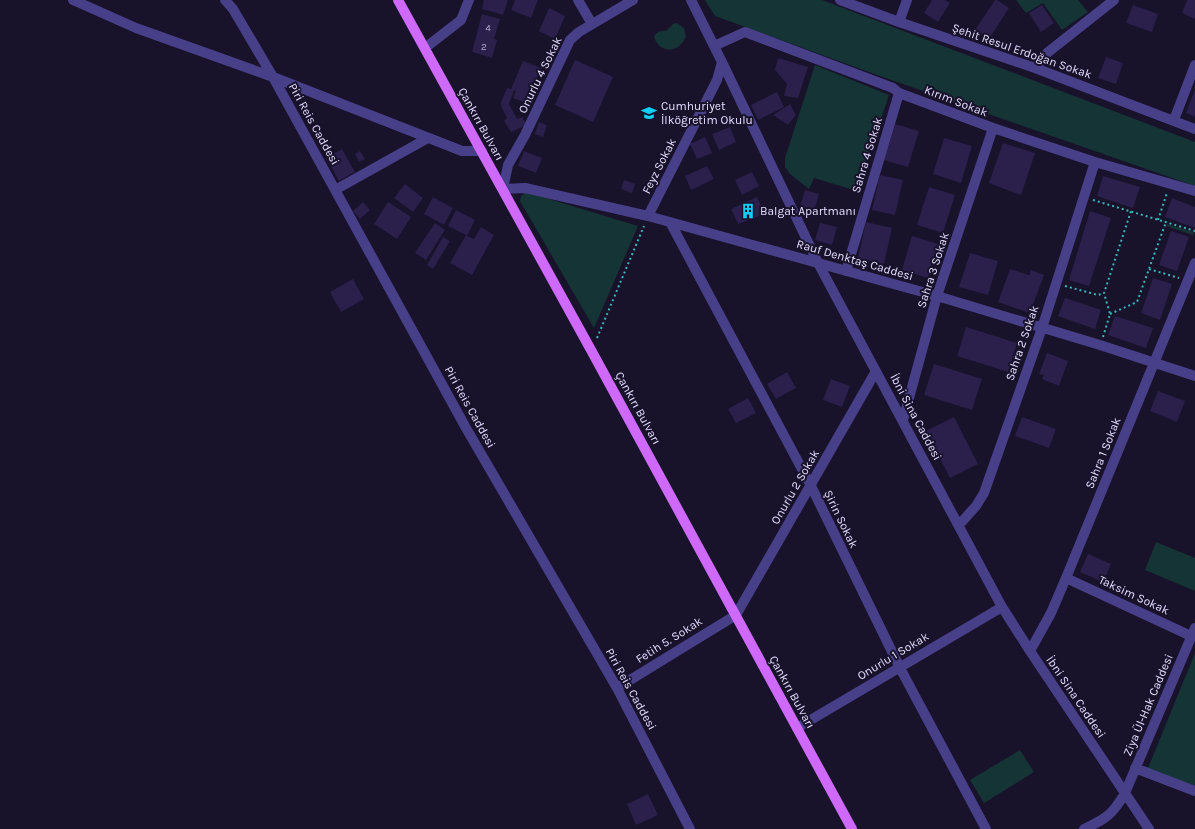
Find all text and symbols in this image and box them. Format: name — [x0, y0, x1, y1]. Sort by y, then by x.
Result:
street label: Şehit Resul Erdoğan Sokak — [950, 20, 1094, 82]
house number: 4 — [485, 22, 491, 34]
street label: Onurlu 4 Sokak — [515, 34, 565, 116]
house number: 2 — [481, 41, 487, 53]
street label: Piri Reis Caddesi — [286, 81, 342, 167]
street label: Kırım Sokak — [922, 82, 990, 120]
street label: Çankırı Bulvarı — [455, 85, 507, 163]
place label: Cumhuriyet İlköğretim Okulu — [661, 99, 753, 127]
school or university icon: Cumhuriyet İlköğretim Okulu — [640, 104, 658, 122]
street label: Sahra 4 Sokak — [849, 115, 885, 195]
street label: Feyz Sokak — [639, 136, 679, 196]
building icon: Balgat Apartmanı — [739, 202, 757, 220]
place label: Balgat Apartmanı — [760, 204, 856, 218]
street label: Sahra 3 Sokak — [914, 230, 952, 310]
street label: Rauf Denktaş Caddesi — [795, 237, 915, 283]
street label: Sahra 2 Sokak — [1003, 303, 1041, 382]
street label: Piri Reis Caddesi — [442, 364, 498, 450]
street label: Çankırı Bulvarı — [612, 369, 664, 447]
street label: İbni Sina Caddesi — [887, 371, 945, 463]
street label: Sahra 1 Sokak — [1082, 415, 1124, 491]
street label: Onurlu 2 Sokak — [768, 447, 822, 527]
street label: Şirin Sokak — [821, 488, 861, 550]
street label: Taksim Sokak — [1096, 573, 1172, 618]
street label: Fetih 5. Sokak — [633, 614, 705, 666]
street label: Onurlu 1 Sokak — [855, 629, 931, 683]
street label: Piri Reis Caddesi — [603, 646, 659, 732]
street label: Ziya Ül-Hak Caddesi — [1120, 652, 1176, 758]
street label: Çankırı Bulvarı — [766, 653, 818, 731]
street label: İbni Sina Caddesi — [1043, 653, 1109, 741]

